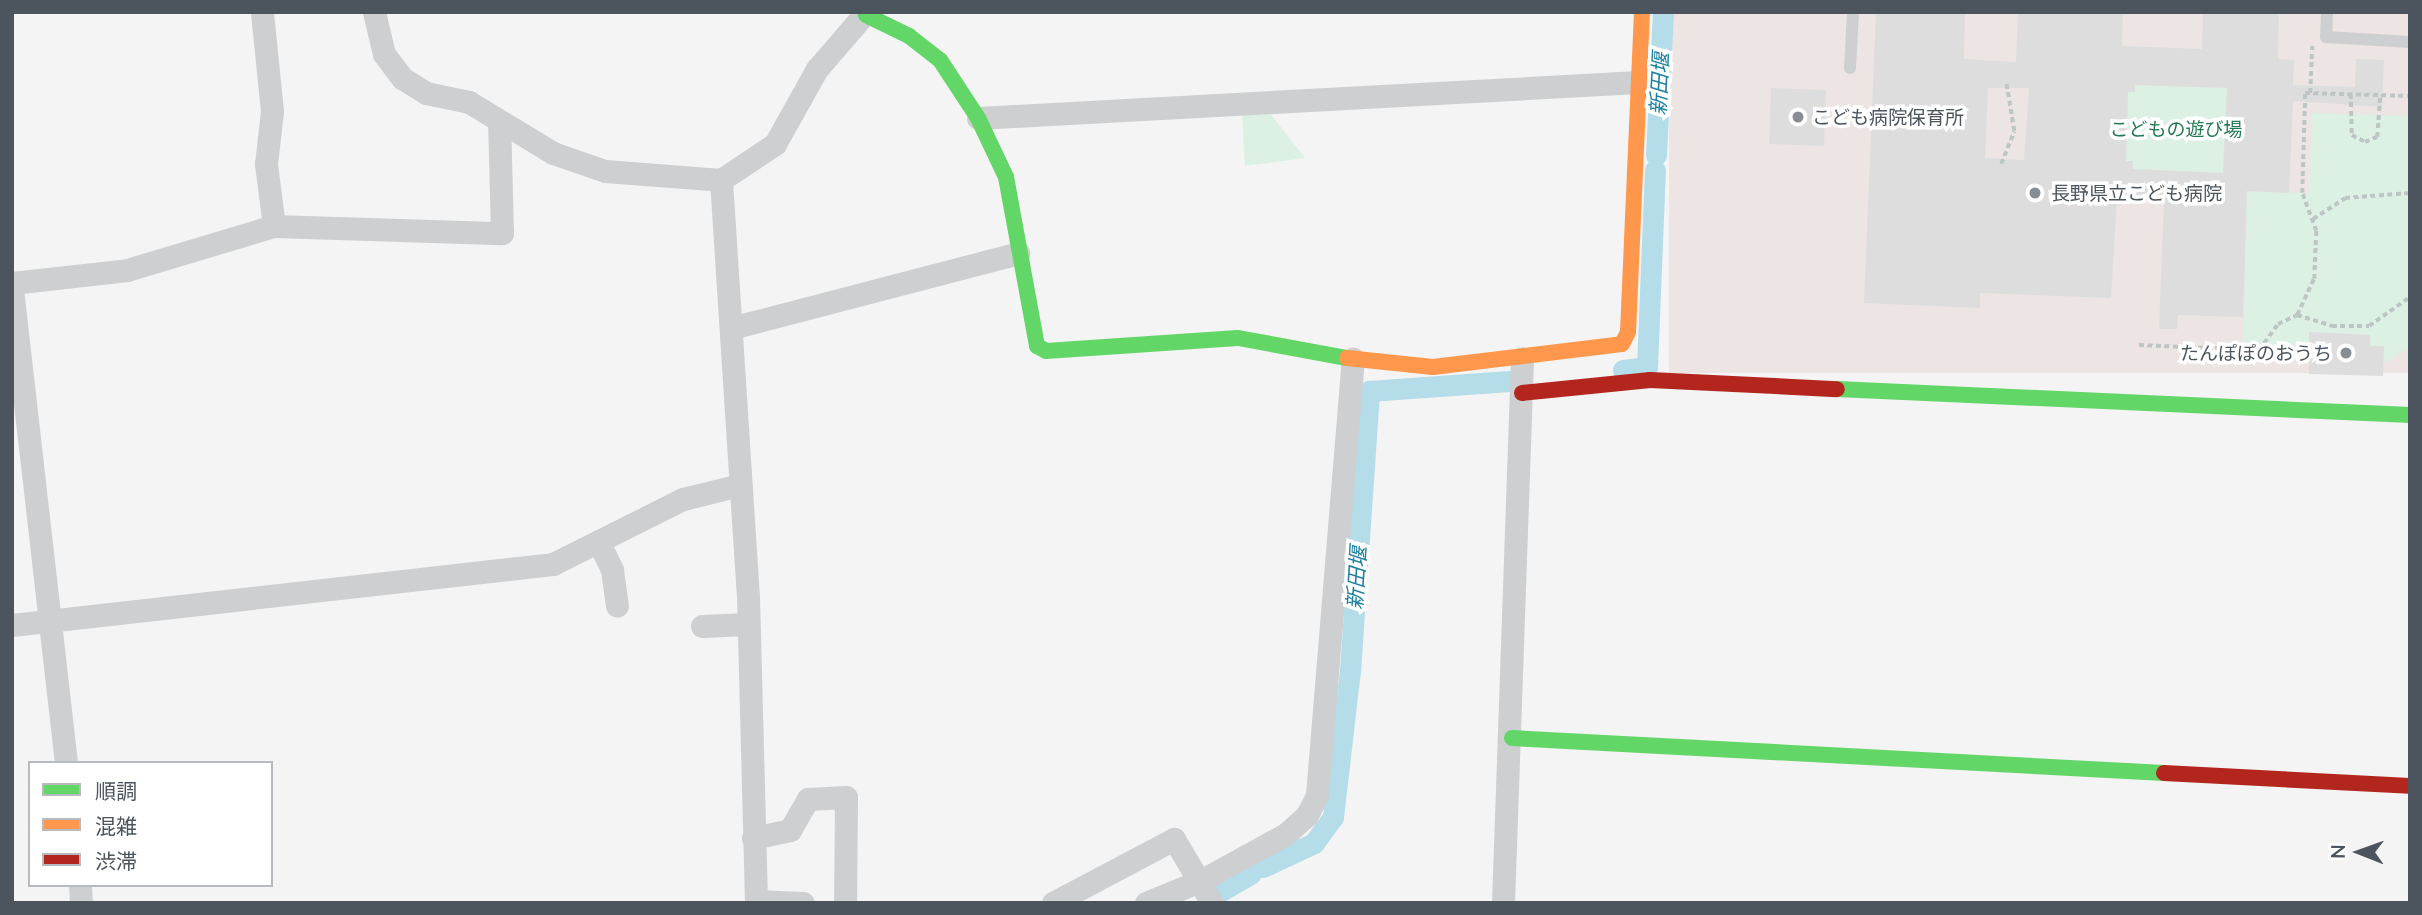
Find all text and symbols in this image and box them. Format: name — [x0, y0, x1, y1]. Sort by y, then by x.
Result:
water label: 新田堰 — [1645, 52, 1673, 116]
place label: こども病院保育所 — [1812, 106, 1964, 128]
marker: こども病院保育所 — [1790, 109, 1806, 125]
park label: こどもの遊び場 — [2110, 118, 2242, 140]
place label: 長野県立こども病院 — [2051, 182, 2222, 204]
marker: 長野県立こども病院 — [2025, 183, 2045, 203]
place label: たんぽぽのおうち — [2180, 342, 2332, 364]
marker: たんぽぽのおうち — [2338, 345, 2354, 361]
water label: 新田堰 — [1341, 546, 1371, 610]
legend — [28, 761, 273, 887]
text: 順調 — [95, 778, 137, 803]
text: 混雑 — [95, 813, 137, 838]
north arrow — [2324, 817, 2394, 887]
text: N — [2326, 844, 2349, 859]
text: 渋滞 — [95, 848, 137, 873]

